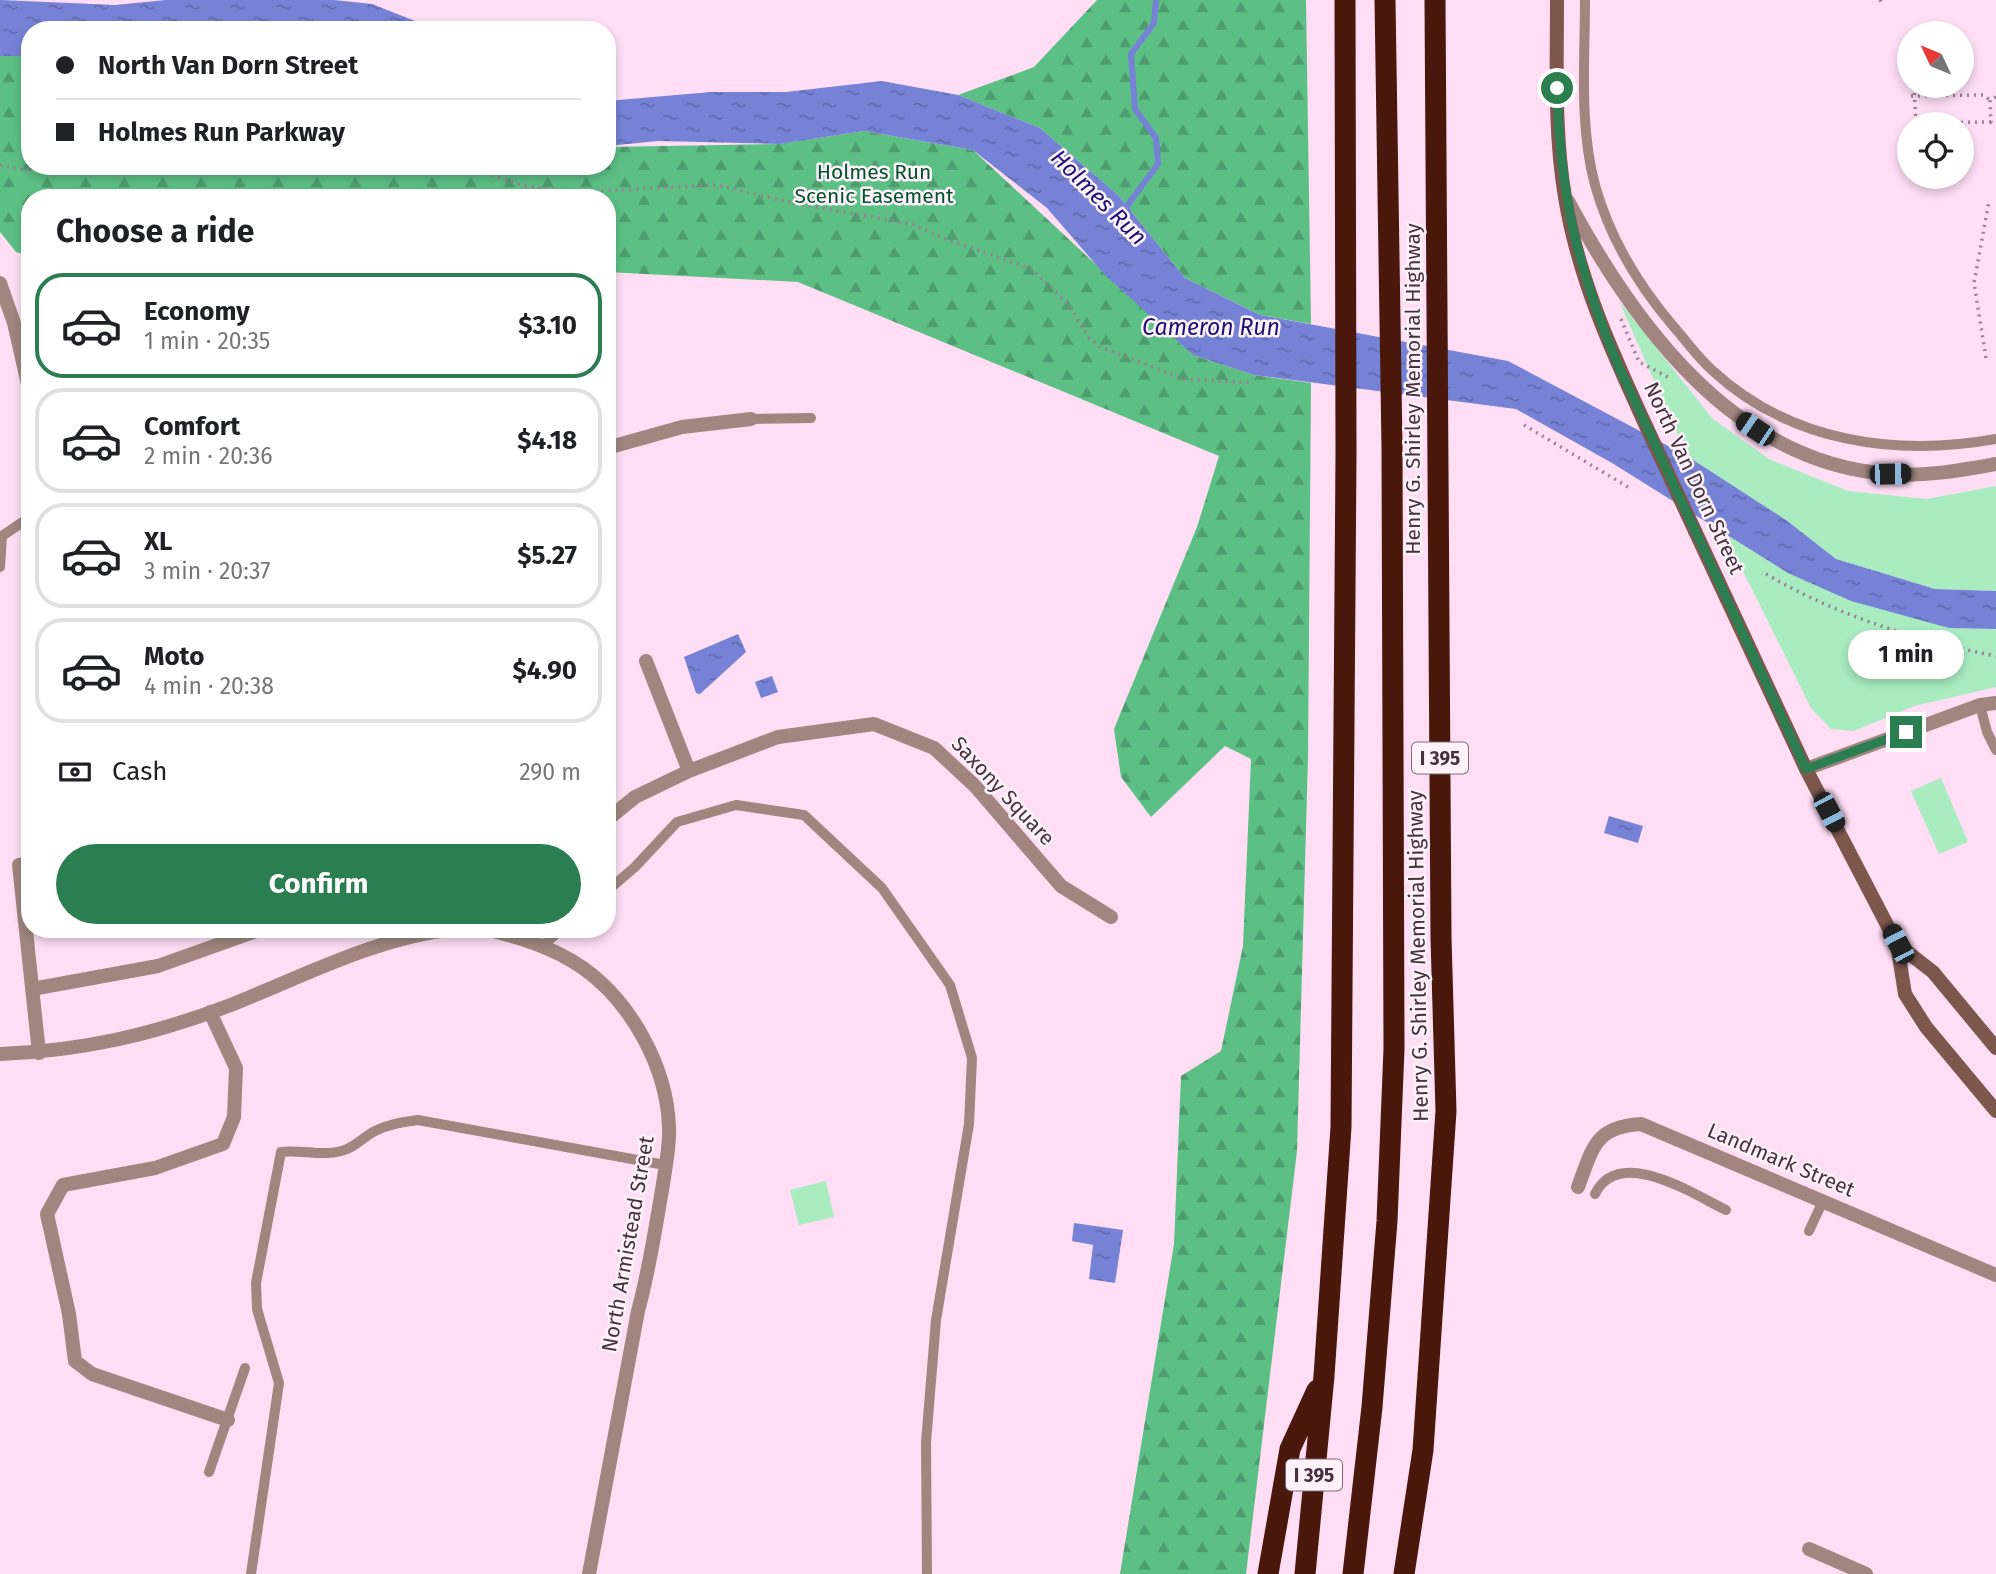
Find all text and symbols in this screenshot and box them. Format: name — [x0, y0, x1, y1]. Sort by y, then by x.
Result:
north arrow — [1897, 21, 1974, 98]
map controls — [1897, 21, 1974, 189]
text: North Van Dorn Street — [98, 50, 358, 81]
route start — [1541, 72, 1573, 104]
button: locate — [1897, 112, 1974, 189]
text: Holmes Run Parkway — [98, 117, 345, 148]
water label: Holmes Run — [1045, 143, 1153, 251]
park label: Holmes Run Scenic Easement — [794, 159, 954, 209]
text: Choose a ride — [56, 212, 254, 250]
street label: Henry G. Shirley Memorial Highway — [1400, 223, 1426, 555]
icon: car — [60, 294, 123, 357]
text: Economy — [144, 296, 250, 327]
text: $3.10 — [518, 310, 577, 341]
water label: Cameron Run — [1142, 313, 1280, 341]
text: 1 min · 20:35 — [144, 327, 270, 355]
street label: North Van Dorn Street — [1638, 378, 1750, 579]
icon: car — [60, 409, 123, 472]
car — [1732, 409, 1779, 449]
text: Comfort — [144, 411, 240, 442]
text: $4.18 — [517, 425, 577, 456]
text: 2 min · 20:36 — [144, 442, 273, 470]
car — [1869, 463, 1912, 485]
icon: car — [60, 524, 123, 587]
text: XL — [144, 526, 172, 557]
text: $5.27 — [517, 540, 577, 571]
text: 3 min · 20:37 — [144, 557, 270, 585]
callout: 1 min — [1848, 630, 1964, 680]
icon: car — [60, 639, 123, 702]
text: 1 min — [1878, 640, 1934, 668]
text: Moto — [144, 641, 204, 672]
text: $4.90 — [513, 655, 577, 686]
text: 4 min · 20:38 — [144, 672, 274, 700]
route end — [1890, 716, 1922, 748]
street label: Saxony Square — [946, 731, 1060, 851]
road number: I 395 — [1412, 743, 1468, 774]
icon: cash — [56, 753, 94, 791]
text: Cash — [112, 756, 168, 787]
text: 290 m — [519, 758, 581, 786]
street label: Henry G. Shirley Memorial Highway — [1402, 789, 1434, 1122]
car — [1810, 789, 1849, 835]
button: Confirm — [56, 844, 581, 924]
car — [1879, 921, 1918, 967]
street label: Landmark Street — [1703, 1117, 1859, 1203]
street label: North Armistead Street — [596, 1133, 660, 1354]
road number: I 395 — [1286, 1460, 1342, 1490]

